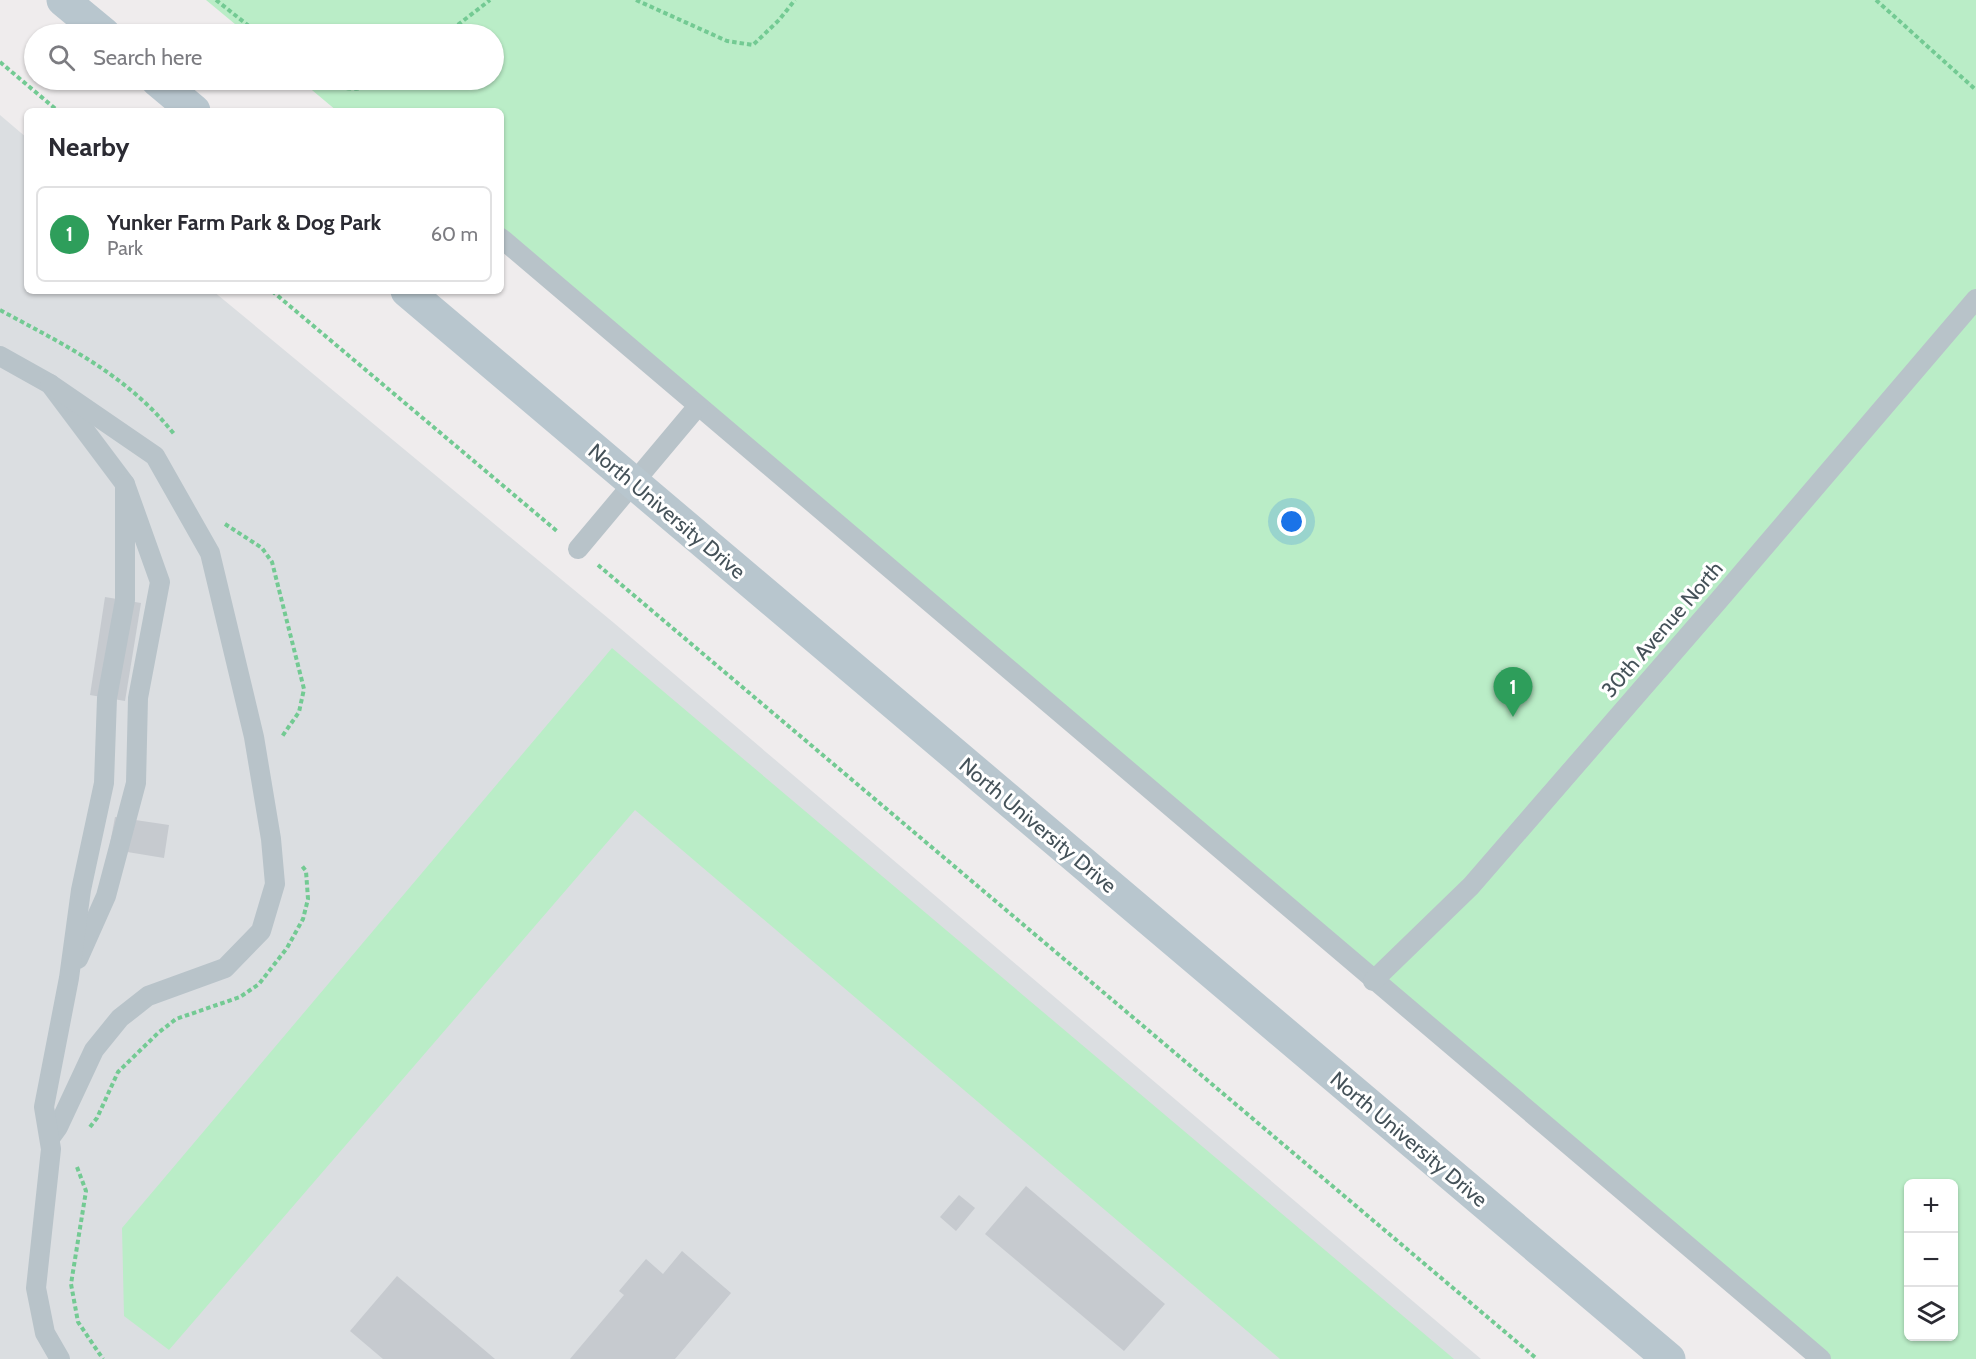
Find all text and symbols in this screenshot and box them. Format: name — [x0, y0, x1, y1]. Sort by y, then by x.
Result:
search box — [24, 24, 504, 90]
icon: search — [45, 41, 78, 74]
text: Search here — [93, 44, 202, 71]
text: Nearby — [48, 131, 129, 163]
text: Yunker Farm Park & Dog Park — [107, 209, 381, 236]
text: 1 — [66, 222, 73, 246]
text: 60 m — [431, 222, 478, 246]
text: Park — [107, 236, 143, 260]
street label: North University Drive — [583, 438, 751, 584]
your location — [1277, 507, 1306, 536]
street label: 30th Avenue North — [1596, 556, 1728, 702]
pin: 1 — [1494, 668, 1532, 717]
street label: North University Drive — [954, 752, 1122, 898]
street label: North University Drive — [1325, 1066, 1493, 1212]
map controls — [1904, 1179, 1958, 1341]
button: + — [1904, 1179, 1958, 1233]
button: − — [1904, 1233, 1958, 1287]
button: layers — [1904, 1287, 1958, 1341]

